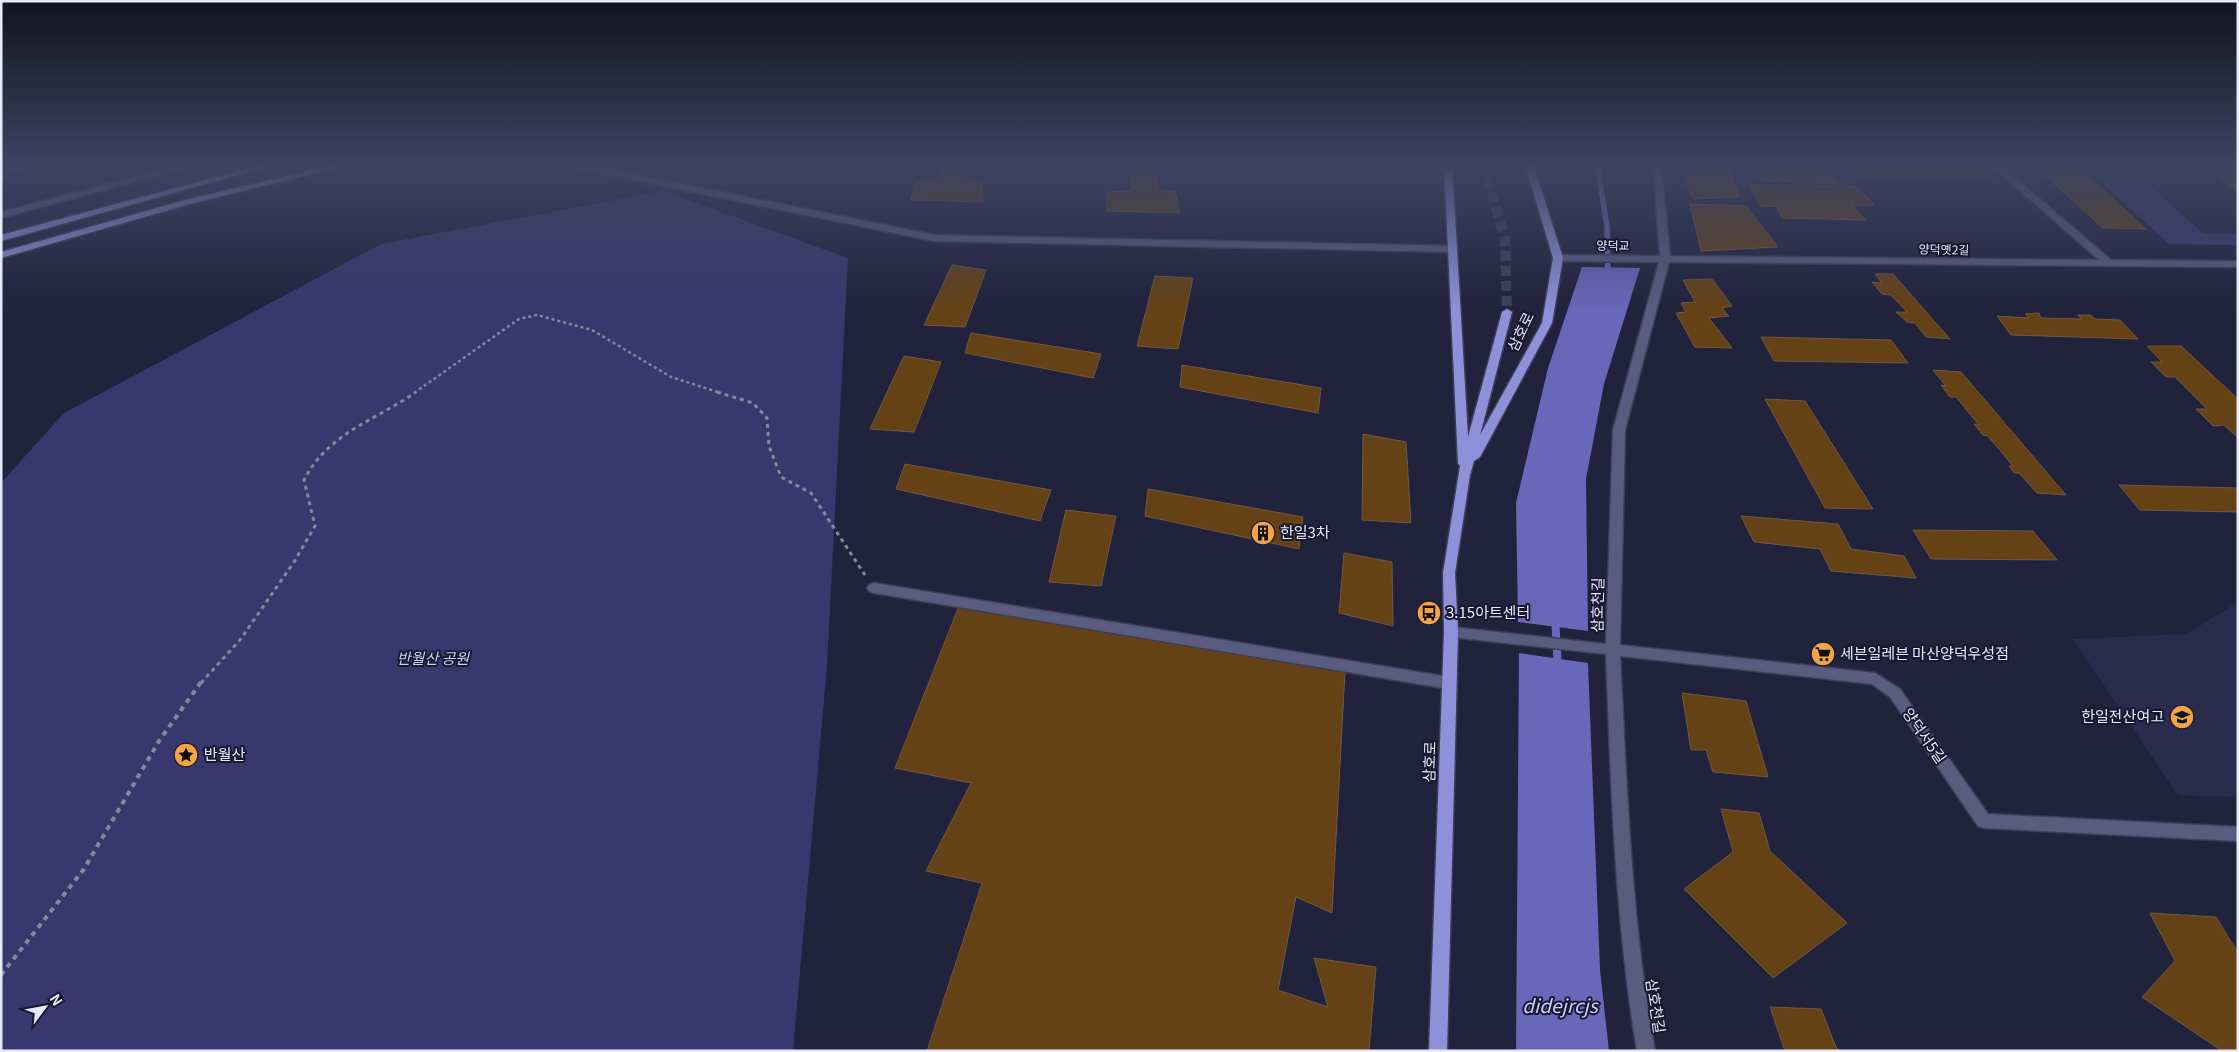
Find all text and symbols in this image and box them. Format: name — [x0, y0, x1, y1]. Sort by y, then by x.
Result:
street label: 양덕교 — [1596, 236, 1630, 253]
street label: 양덕옛2길 — [1918, 240, 1970, 257]
street label: 삼호로 — [1501, 308, 1538, 355]
building icon: 한일3차 — [1250, 520, 1276, 546]
place label: 한일3차 — [1280, 521, 1330, 542]
street label: 삼호천길 — [1586, 577, 1607, 633]
bus stop icon: 3.15아트센터 — [1416, 600, 1442, 626]
place label: 3.15아트센터 — [1446, 601, 1530, 622]
supermarket icon: 세븐일레븐 마산양덕우성점 — [1810, 641, 1836, 667]
place label: 세븐일레븐 마산양덕우성점 — [1840, 642, 2009, 663]
park label: 반월산 공원 — [397, 647, 470, 668]
street label: 양덕서5길 — [1898, 703, 1952, 767]
school or university icon: 한일전산여고 — [2169, 704, 2195, 730]
place label: 한일전산여고 — [2081, 705, 2164, 726]
street label: 삼호로 — [1417, 741, 1440, 783]
place icon: 반월산 — [173, 742, 199, 768]
place label: 반월산 — [204, 743, 246, 764]
street label: 삼호천길 — [1642, 977, 1671, 1035]
north arrow — [20, 982, 70, 1032]
text: N — [46, 990, 68, 1009]
water label: didejrcjs — [1522, 991, 1600, 1018]

